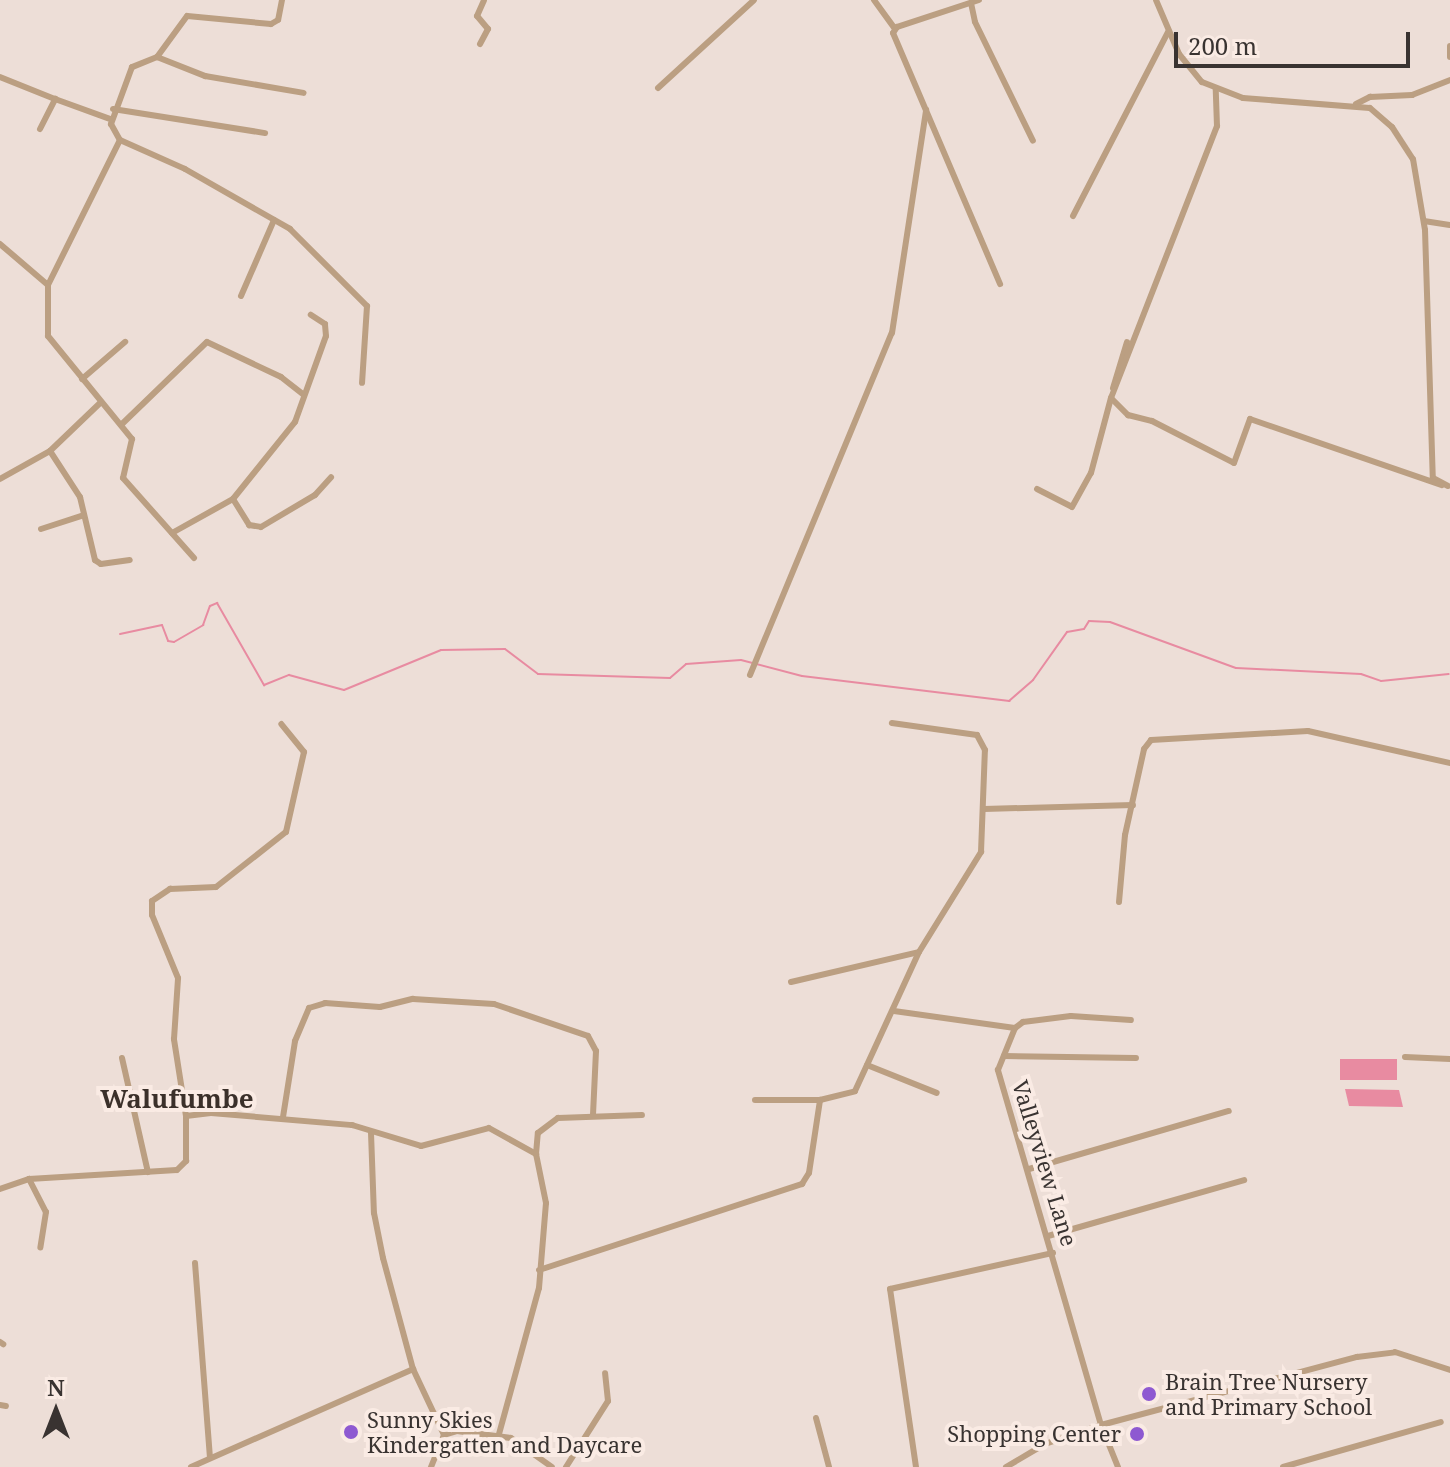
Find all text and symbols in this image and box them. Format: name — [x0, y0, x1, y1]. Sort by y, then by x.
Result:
scale bar — [1178, 16, 1414, 66]
text: 200 m — [1188, 29, 1257, 62]
street label: Valleyview Lane — [1007, 1077, 1083, 1249]
district label: Walufumbe — [100, 1083, 254, 1115]
place label: Brain Tree Nursery and Primary School — [1165, 1368, 1372, 1420]
north arrow — [16, 1371, 96, 1451]
text: N — [47, 1372, 65, 1402]
marker: Brain Tree Nursery and Primary School — [1140, 1385, 1158, 1403]
place label: Sunny Skies Kindergatten and Daycare — [367, 1406, 642, 1458]
place label: Shopping Center — [947, 1421, 1121, 1447]
marker: Sunny Skies Kindergatten and Daycare — [342, 1423, 360, 1441]
marker: Shopping Center — [1128, 1425, 1146, 1443]

